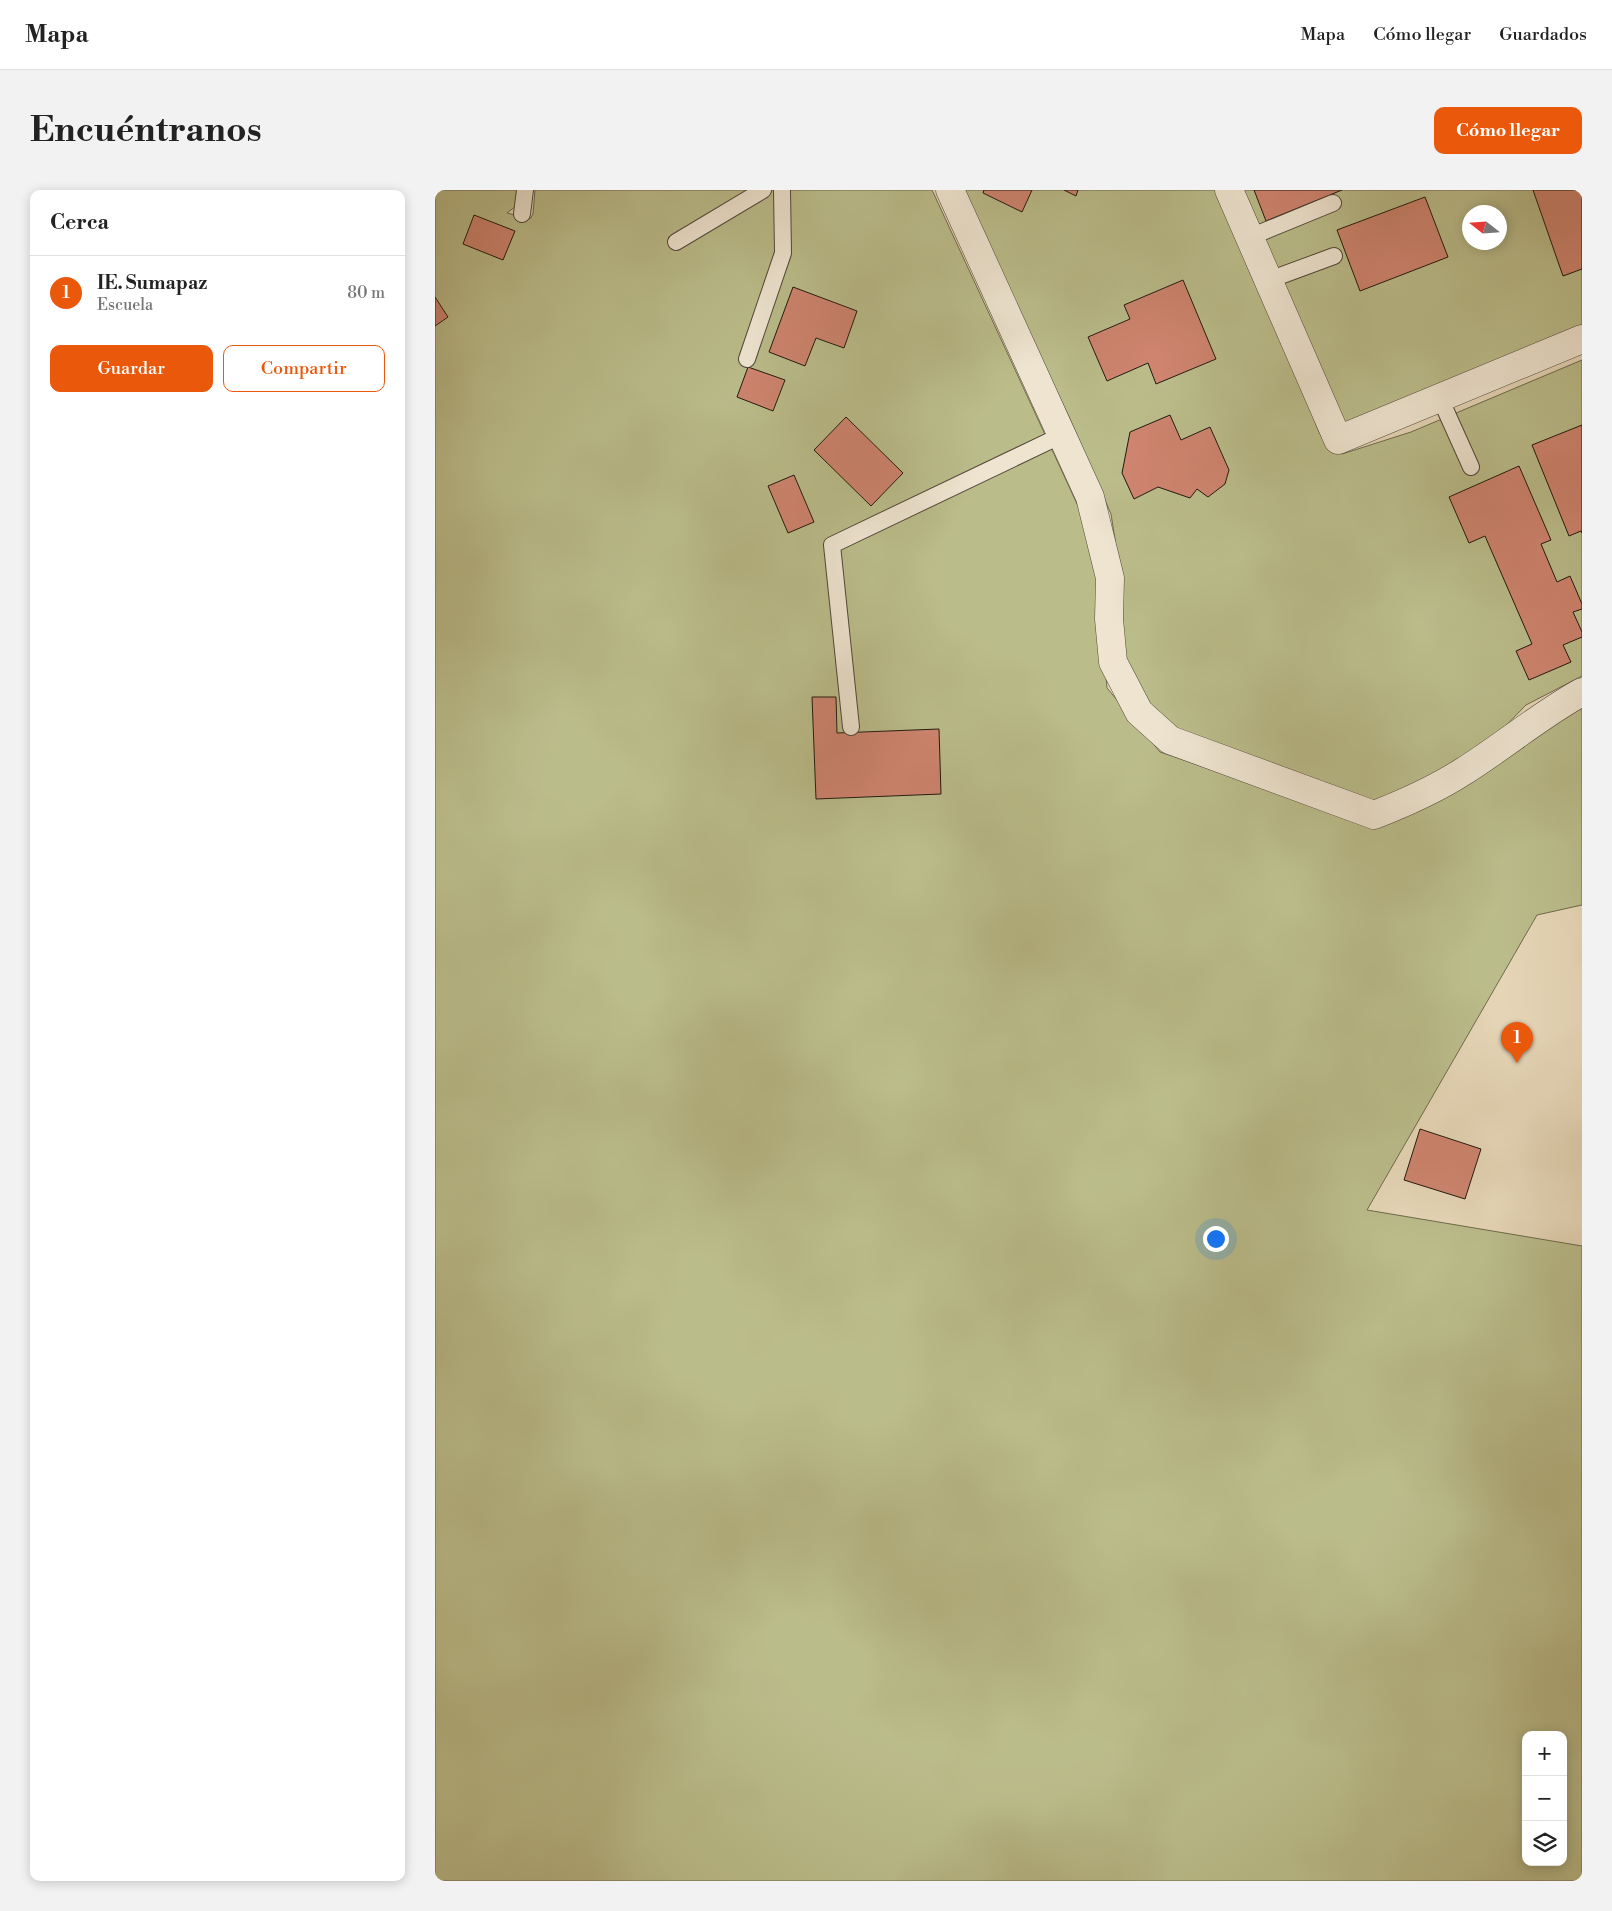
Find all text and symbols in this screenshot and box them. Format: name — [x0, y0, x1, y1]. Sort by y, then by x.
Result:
text: Mapa — [25, 20, 88, 50]
text: Mapa — [1301, 23, 1345, 46]
text: Cómo llegar — [1373, 23, 1471, 46]
text: Guardados — [1499, 23, 1587, 46]
button: Cómo llegar — [1434, 107, 1582, 154]
text: Encuéntranos — [30, 109, 262, 152]
north arrow — [1462, 205, 1507, 250]
text: Cerca — [50, 210, 109, 236]
text: IE. Sumapaz — [97, 271, 207, 295]
text: 1 — [62, 283, 70, 303]
text: 80 m — [347, 283, 385, 303]
text: Escuela — [97, 295, 153, 315]
button: Guardar — [50, 345, 213, 392]
button: Compartir — [223, 345, 385, 392]
pin: 1 — [1501, 1022, 1533, 1063]
your location — [1203, 1226, 1229, 1252]
map controls — [1522, 1731, 1567, 1866]
button: + — [1522, 1731, 1567, 1776]
button: − — [1522, 1776, 1567, 1821]
button: layers — [1522, 1821, 1567, 1866]

